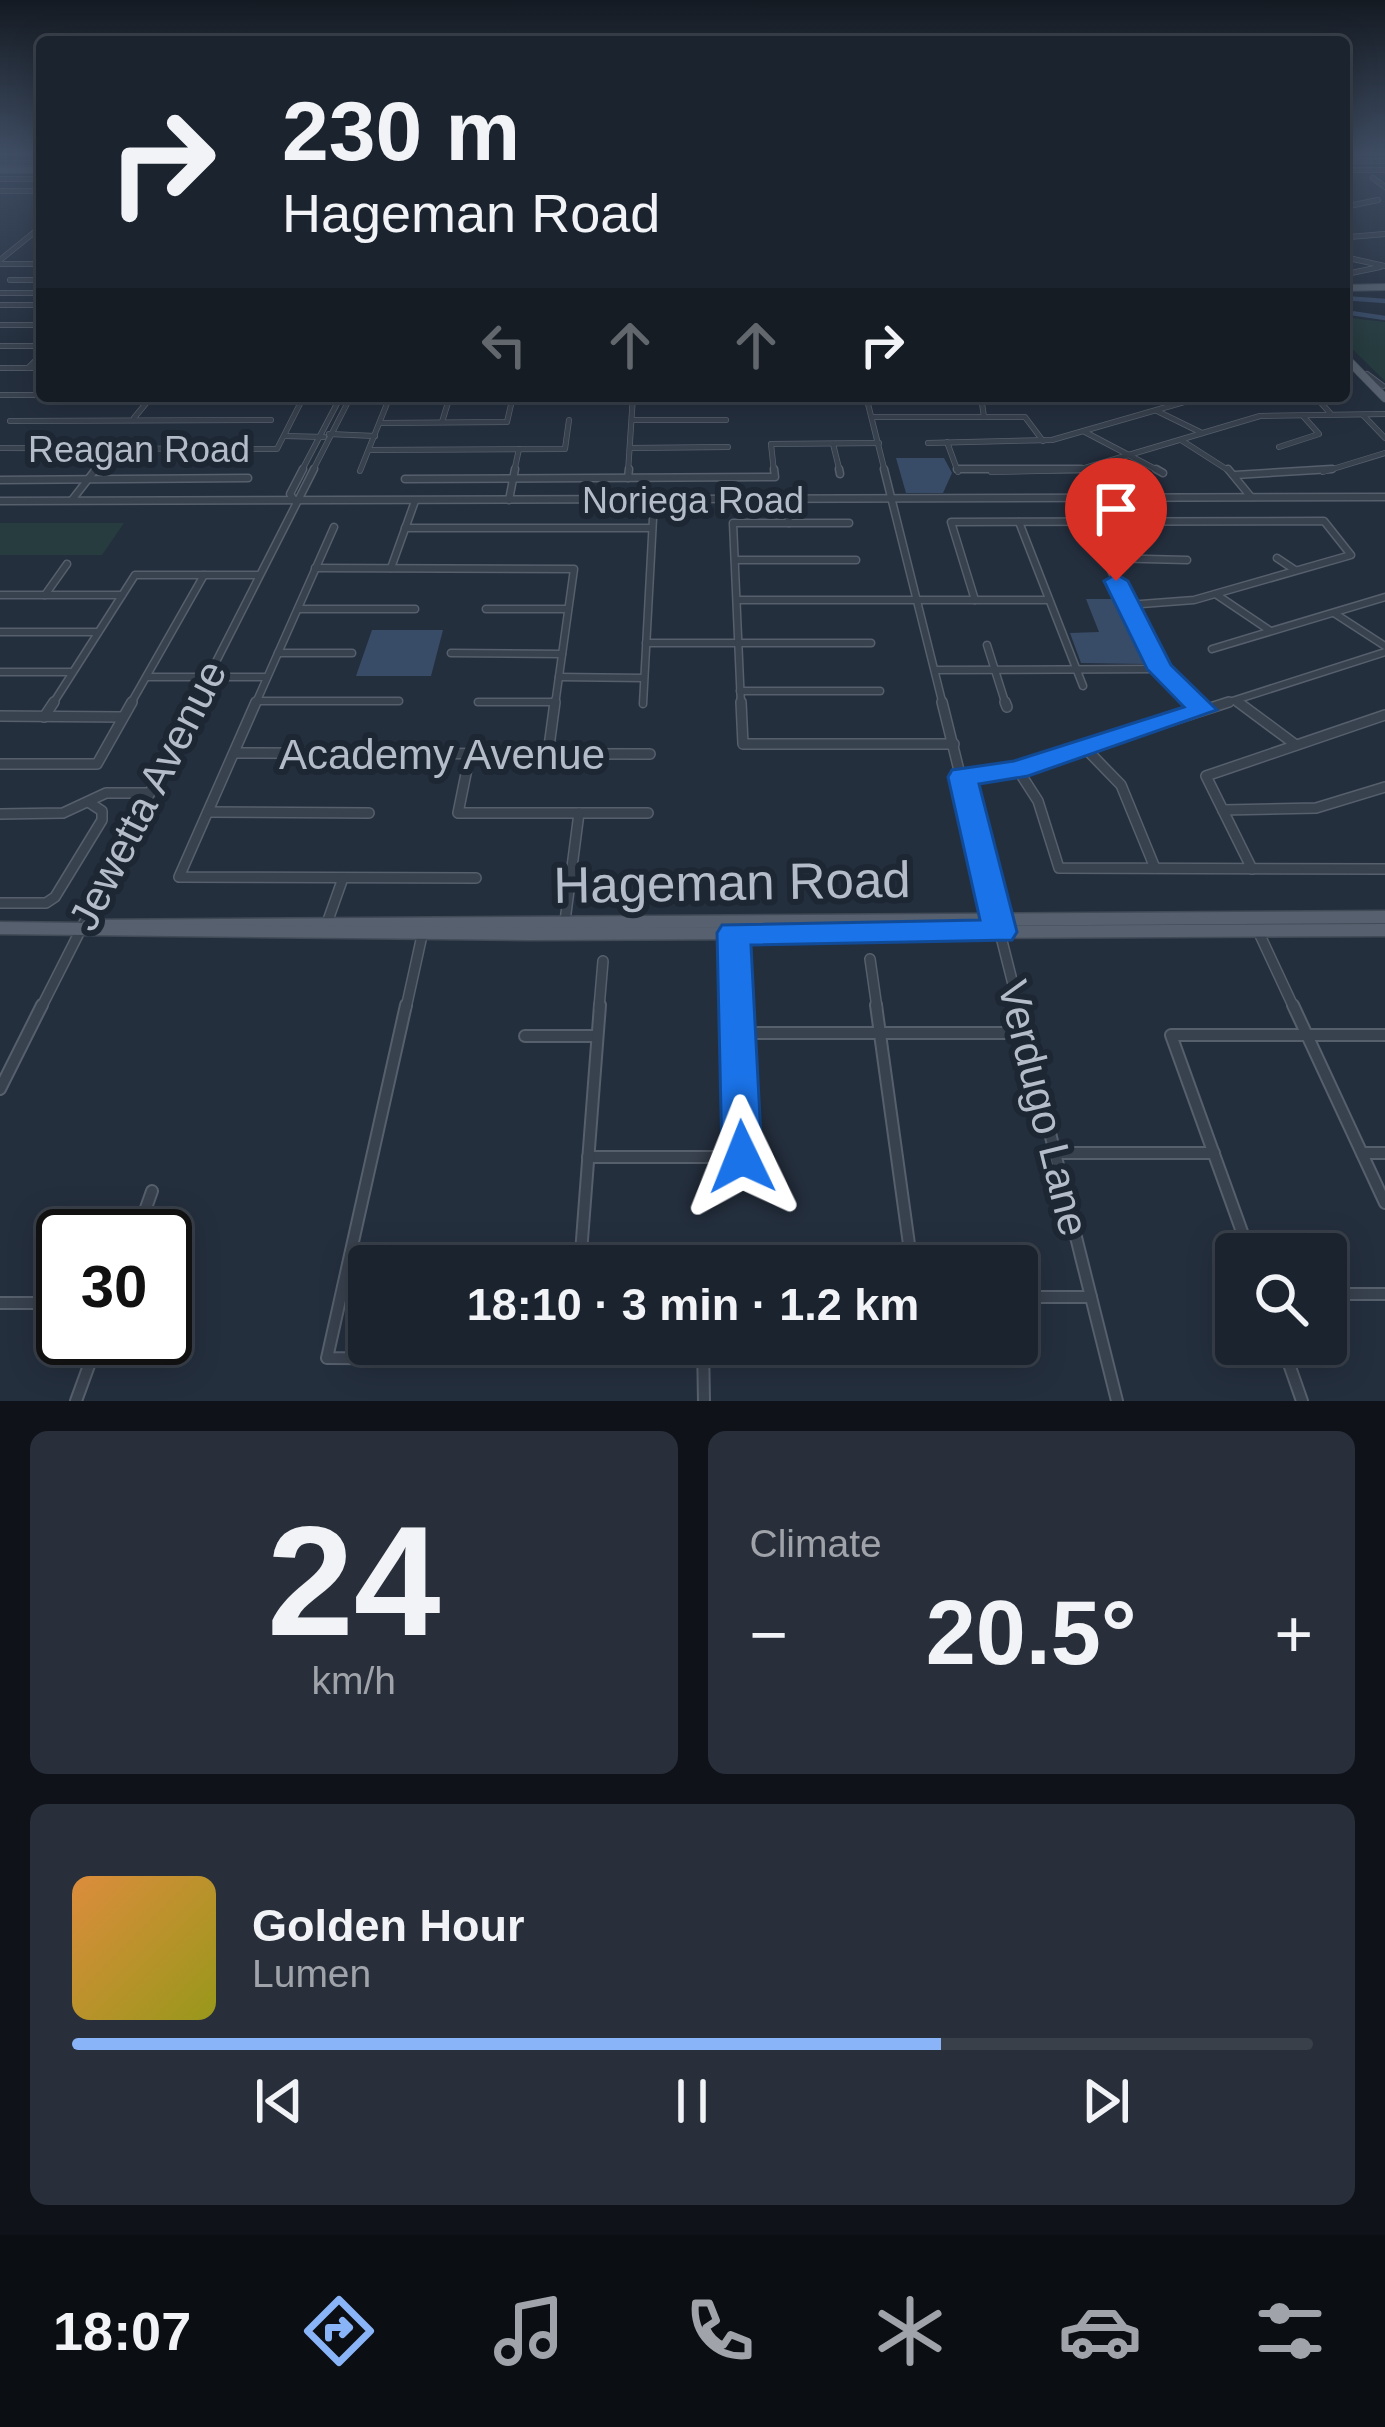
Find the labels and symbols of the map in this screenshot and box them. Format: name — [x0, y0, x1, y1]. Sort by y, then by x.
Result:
street label: Reagan Road — [28, 429, 250, 470]
pin — [1065, 458, 1167, 581]
street label: Noriega Road — [582, 480, 804, 521]
street label: Jewetta Avenue — [59, 653, 236, 938]
street label: Academy Avenue — [279, 731, 605, 778]
street label: Hageman Road — [553, 851, 911, 914]
street label: Verdugo Lane — [989, 976, 1098, 1241]
position arrow — [679, 1094, 805, 1220]
speed limit sign: 30 — [36, 1209, 192, 1365]

